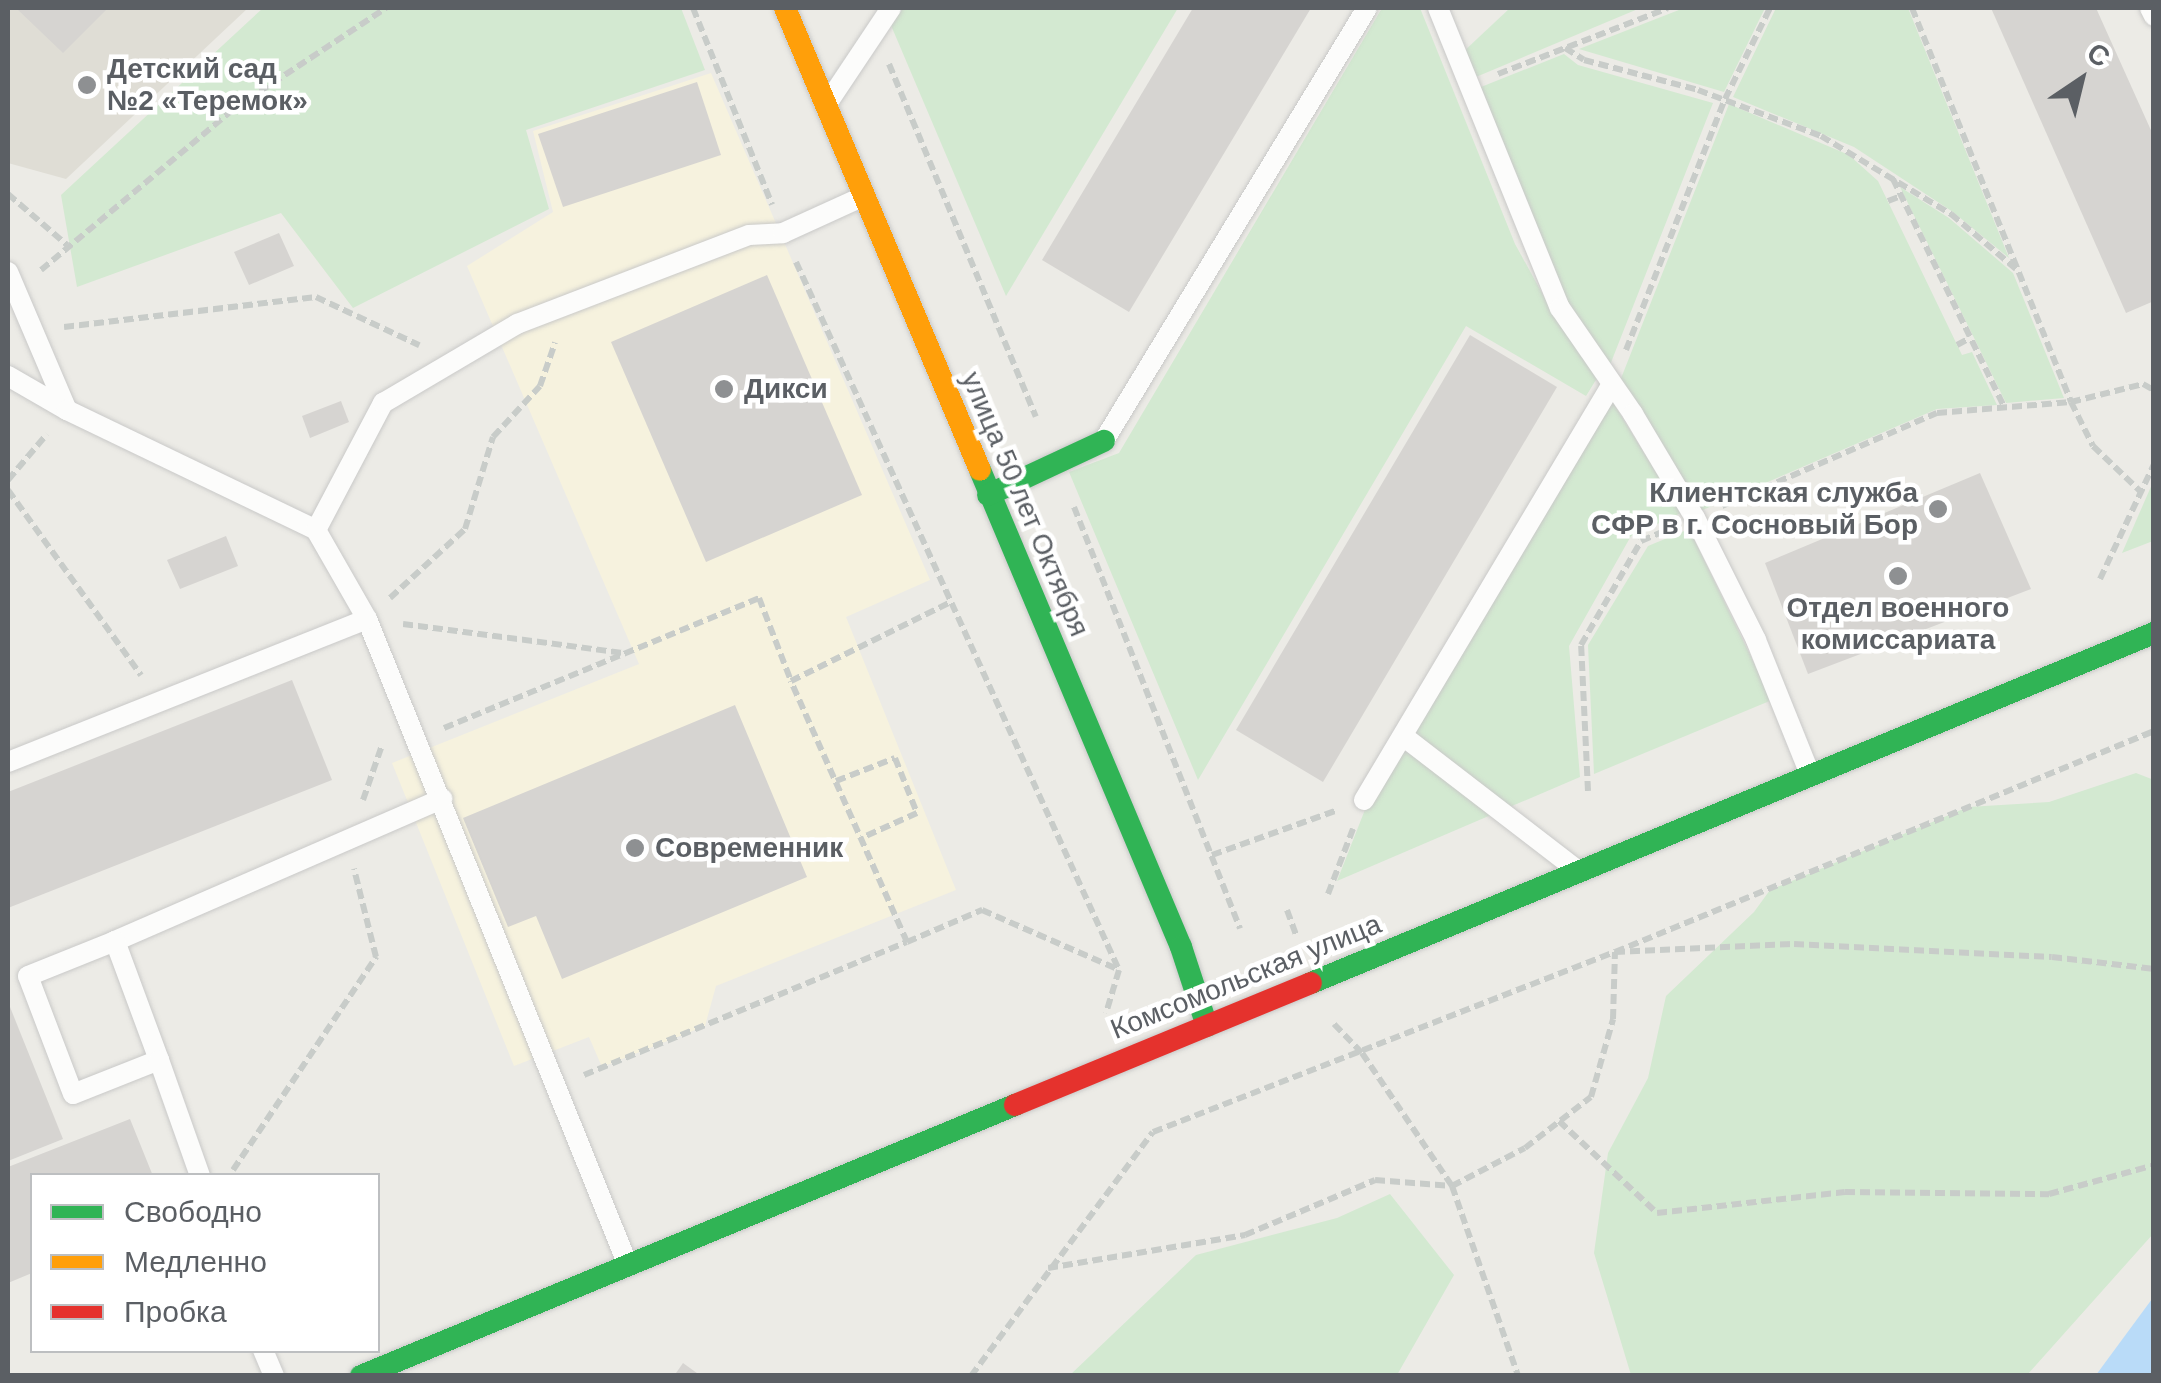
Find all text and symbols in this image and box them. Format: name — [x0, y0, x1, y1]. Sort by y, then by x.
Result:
north arrow — [2031, 30, 2131, 130]
text: С — [2081, 37, 2116, 74]
place label: Детский сад №2 «Теремок» — [107, 52, 308, 118]
marker: Детский сад №2 «Теремок» — [76, 74, 98, 96]
street label: улица 50 лет Октября — [954, 367, 1096, 641]
place label: Дикси — [744, 372, 828, 406]
marker: Дикси — [713, 378, 735, 400]
place label: Клиентская служба СФР в г. Сосновый Бор — [1591, 476, 1918, 542]
marker: Клиентская служба СФР в г. Сосновый Бор — [1927, 498, 1949, 520]
marker: Отдел военного комиссариата — [1887, 565, 1909, 587]
place label: Отдел военного комиссариата — [1787, 591, 2009, 657]
place label: Современник — [655, 831, 843, 865]
marker: Современник — [624, 837, 646, 859]
street label: Комсомольская улица — [1106, 907, 1386, 1047]
legend — [30, 1173, 380, 1353]
text: Свободно — [124, 1195, 262, 1228]
text: Медленно — [124, 1245, 267, 1278]
text: Пробка — [124, 1295, 227, 1328]

